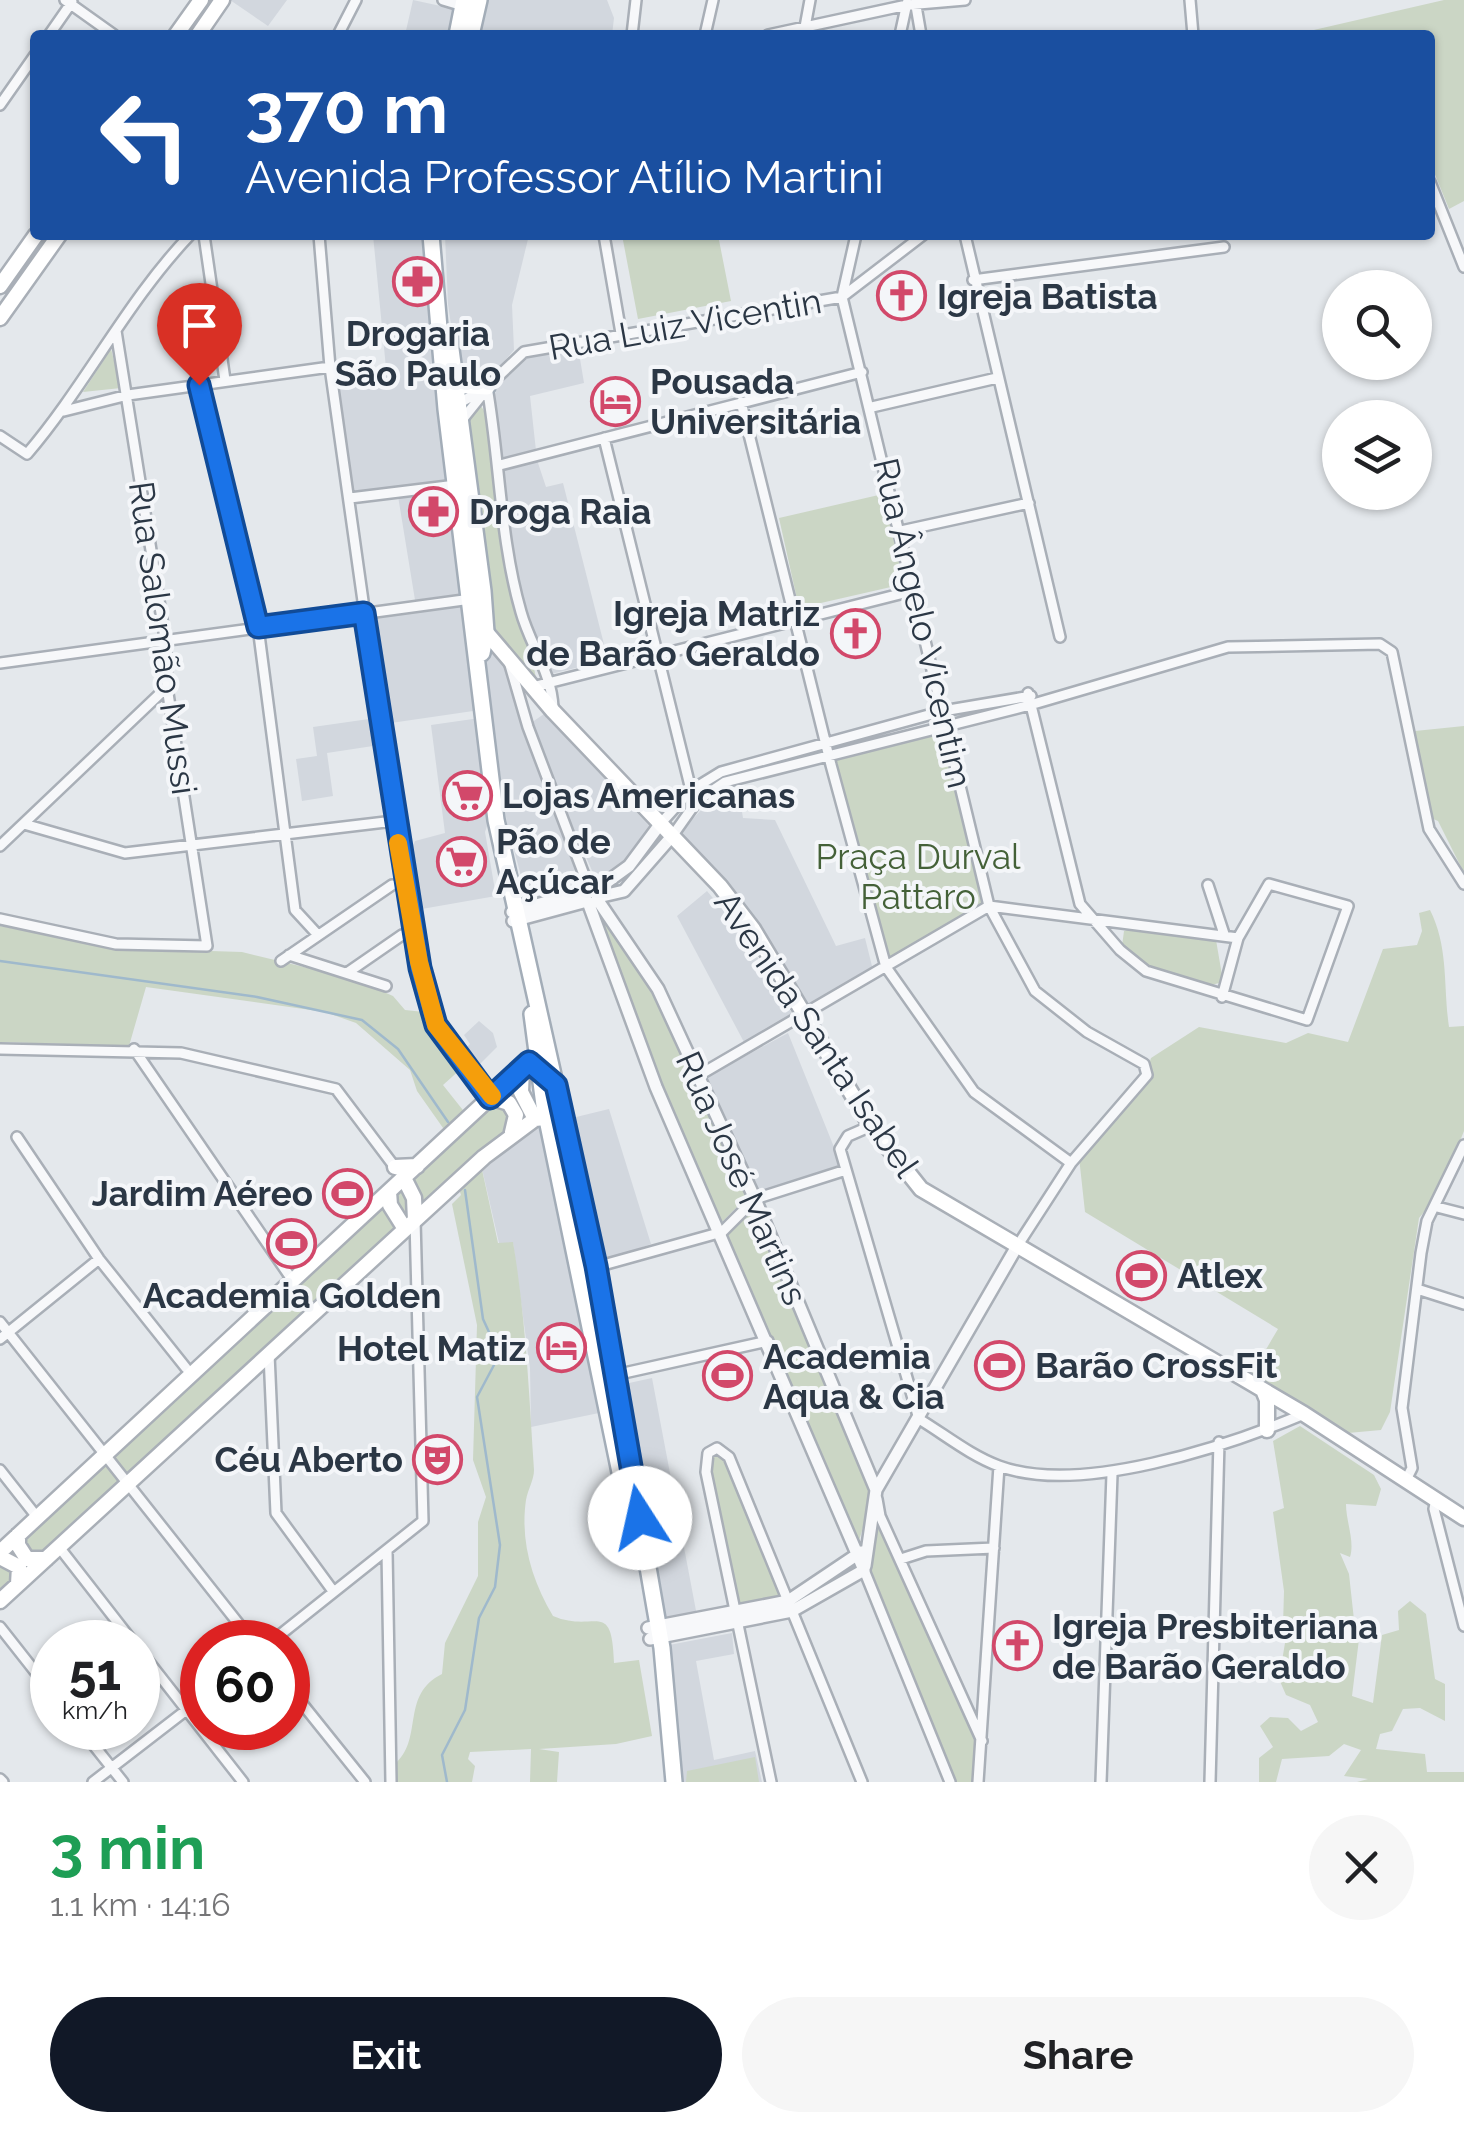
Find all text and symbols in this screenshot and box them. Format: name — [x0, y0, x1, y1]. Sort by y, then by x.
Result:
text: 370 m — [245, 67, 448, 149]
icon: left — [80, 70, 210, 200]
text: Avenida Professor Atílio Martini — [245, 151, 884, 204]
pharmacy icon: Drogaria São Paulo — [392, 255, 444, 307]
church icon: Igreja Batista — [876, 270, 928, 322]
map controls — [1322, 270, 1432, 510]
button: search — [1322, 270, 1432, 380]
place label: Igreja Batista — [937, 276, 1158, 317]
street label: Rua Luiz Vicentin — [545, 280, 825, 368]
pin — [157, 283, 242, 386]
icon: arrive — [172, 298, 227, 353]
place label: Drogaria São Paulo — [335, 313, 501, 394]
place label: Pousada Universitária — [650, 361, 861, 442]
hotel icon: Pousada Universitária — [589, 375, 641, 427]
button: layers — [1322, 400, 1432, 510]
street label: Rua Ângelo Vicentim — [865, 454, 981, 792]
street label: Rua Salomão Mussi — [121, 479, 205, 797]
pharmacy icon: Droga Raia — [408, 485, 460, 537]
place label: Droga Raia — [469, 491, 651, 532]
place label: Igreja Matriz de Barão Geraldo — [526, 593, 820, 674]
church icon: Igreja Matriz de Barão Geraldo — [829, 607, 881, 659]
supermarket icon: Lojas Americanas — [441, 769, 493, 821]
place label: Lojas Americanas — [502, 775, 795, 816]
place label: Pão de Açúcar — [496, 821, 614, 902]
supermarket icon: Pão de Açúcar — [435, 835, 487, 887]
park label: Praça Durval Pattaro — [815, 836, 1021, 917]
street label: Avenida Santa Isabel — [706, 884, 928, 1185]
street label: Rua José Martins — [668, 1045, 816, 1311]
sports icon: Jardim Aéreo — [322, 1167, 374, 1219]
place label: Jardim Aéreo — [92, 1173, 313, 1214]
sports icon: Academia Golden — [266, 1217, 318, 1269]
sports icon: Atlex — [1116, 1249, 1168, 1301]
place label: Atlex — [1177, 1255, 1263, 1296]
place label: Academia Golden — [143, 1275, 441, 1316]
hotel icon: Hotel Matiz — [535, 1322, 587, 1374]
place label: Hotel Matiz — [337, 1328, 526, 1369]
place label: Academia Aqua & Cia — [763, 1336, 945, 1417]
sports icon: Barão CrossFit — [974, 1339, 1026, 1391]
place label: Barão CrossFit — [1035, 1345, 1278, 1386]
sports icon: Academia Aqua & Cia — [702, 1350, 754, 1402]
theatre icon: Céu Aberto — [412, 1433, 464, 1485]
place label: Céu Aberto — [215, 1439, 403, 1480]
position arrow — [588, 1466, 692, 1570]
place label: Igreja Presbiteriana de Barão Geraldo — [1052, 1606, 1378, 1687]
speed limit sign: 60 — [180, 1620, 310, 1750]
church icon: Igreja Presbiteriana de Barão Geraldo — [991, 1620, 1043, 1672]
text: 51 — [69, 1643, 121, 1702]
text: km/h — [62, 1695, 128, 1725]
text: 3 min — [50, 1813, 205, 1883]
button: close — [1309, 1815, 1414, 1920]
text: 1.1 km · 14:16 — [50, 1886, 231, 1923]
button: Exit — [50, 1997, 722, 2112]
button: Share — [742, 1997, 1414, 2112]

